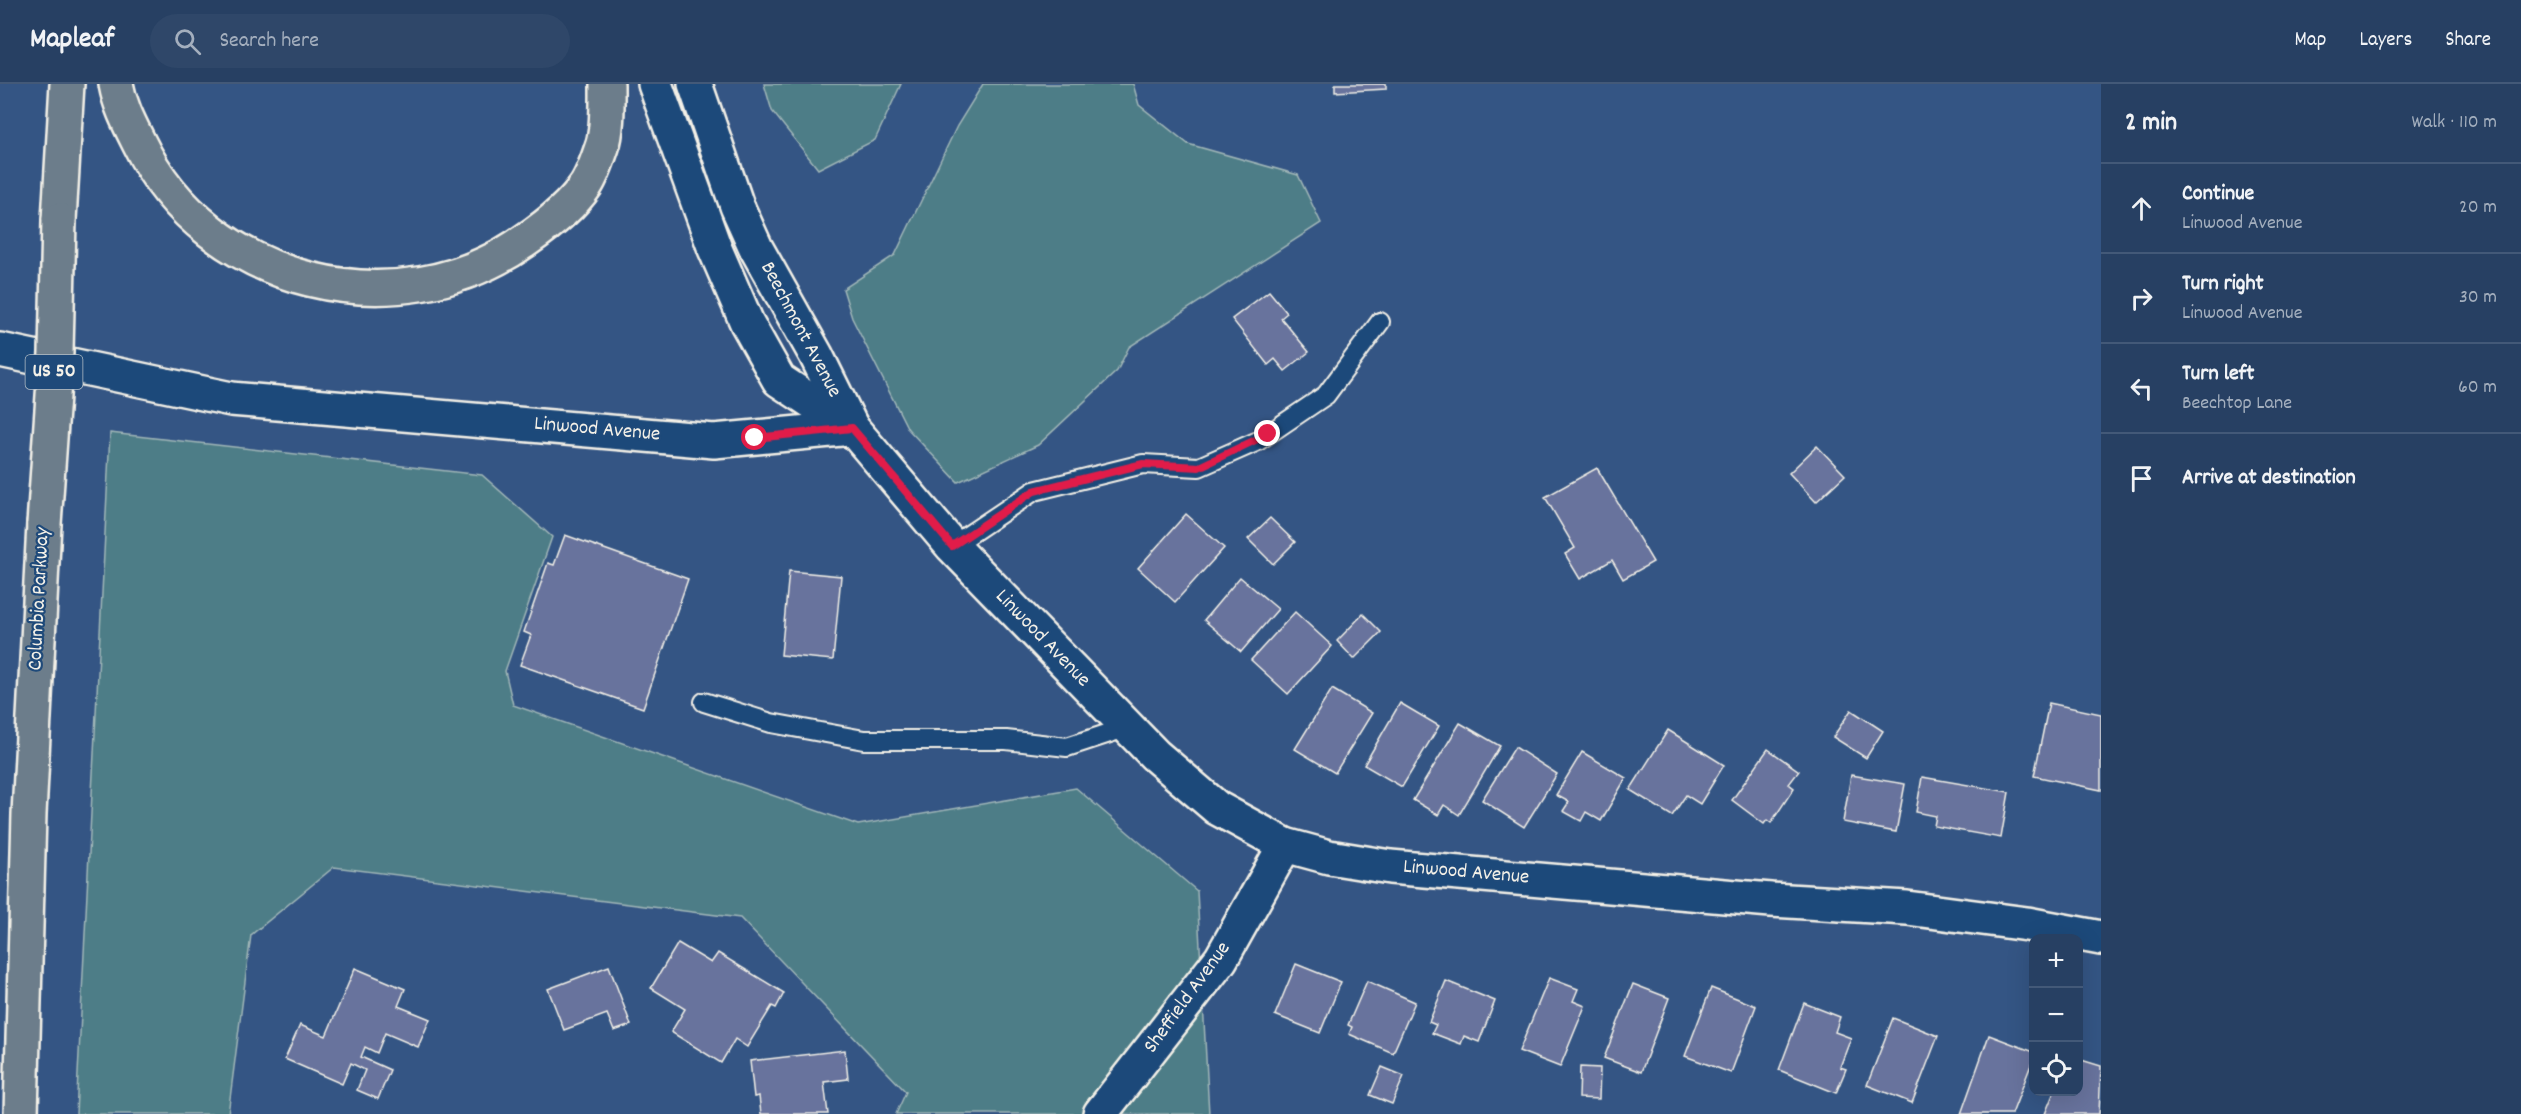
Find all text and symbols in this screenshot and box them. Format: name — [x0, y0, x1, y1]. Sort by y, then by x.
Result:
search box — [150, 14, 570, 68]
text: Mapleaf — [30, 21, 114, 61]
icon: search — [171, 25, 204, 58]
text: Search here — [219, 26, 319, 57]
text: Map — [2295, 26, 2326, 56]
text: Layers — [2359, 26, 2412, 56]
text: Share — [2445, 26, 2491, 56]
text: 2 min — [2125, 105, 2177, 142]
text: Walk · 110 m — [2411, 109, 2497, 137]
text: Continue — [2182, 179, 2254, 210]
icon: ahead — [2125, 192, 2158, 225]
text: 20 m — [2459, 194, 2497, 222]
text: Linwood Avenue — [2182, 210, 2302, 238]
street label: Beechmont Avenue — [752, 257, 848, 403]
text: Turn right — [2182, 269, 2264, 300]
icon: right — [2125, 282, 2158, 315]
text: 30 m — [2459, 284, 2497, 312]
text: Linwood Avenue — [2182, 300, 2302, 328]
road number: US 50 — [26, 355, 82, 389]
text: Turn left — [2182, 359, 2254, 390]
icon: left — [2125, 372, 2158, 405]
text: 60 m — [2458, 374, 2497, 402]
text: Beechtop Lane — [2182, 390, 2292, 418]
street label: Linwood Avenue — [533, 410, 661, 450]
route end — [1254, 420, 1280, 446]
route start — [741, 424, 767, 450]
icon: arrive — [2125, 462, 2158, 495]
text: Arrive at destination — [2182, 463, 2356, 494]
street label: Columbia Parkway — [21, 526, 59, 671]
street label: Linwood Avenue — [987, 583, 1097, 695]
street label: Linwood Avenue — [1402, 853, 1530, 893]
map controls — [2029, 934, 2083, 1096]
button: + — [2029, 934, 2083, 988]
street label: Sheffield Avenue — [1137, 936, 1239, 1060]
button: − — [2029, 988, 2083, 1042]
button: locate — [2029, 1042, 2083, 1096]

